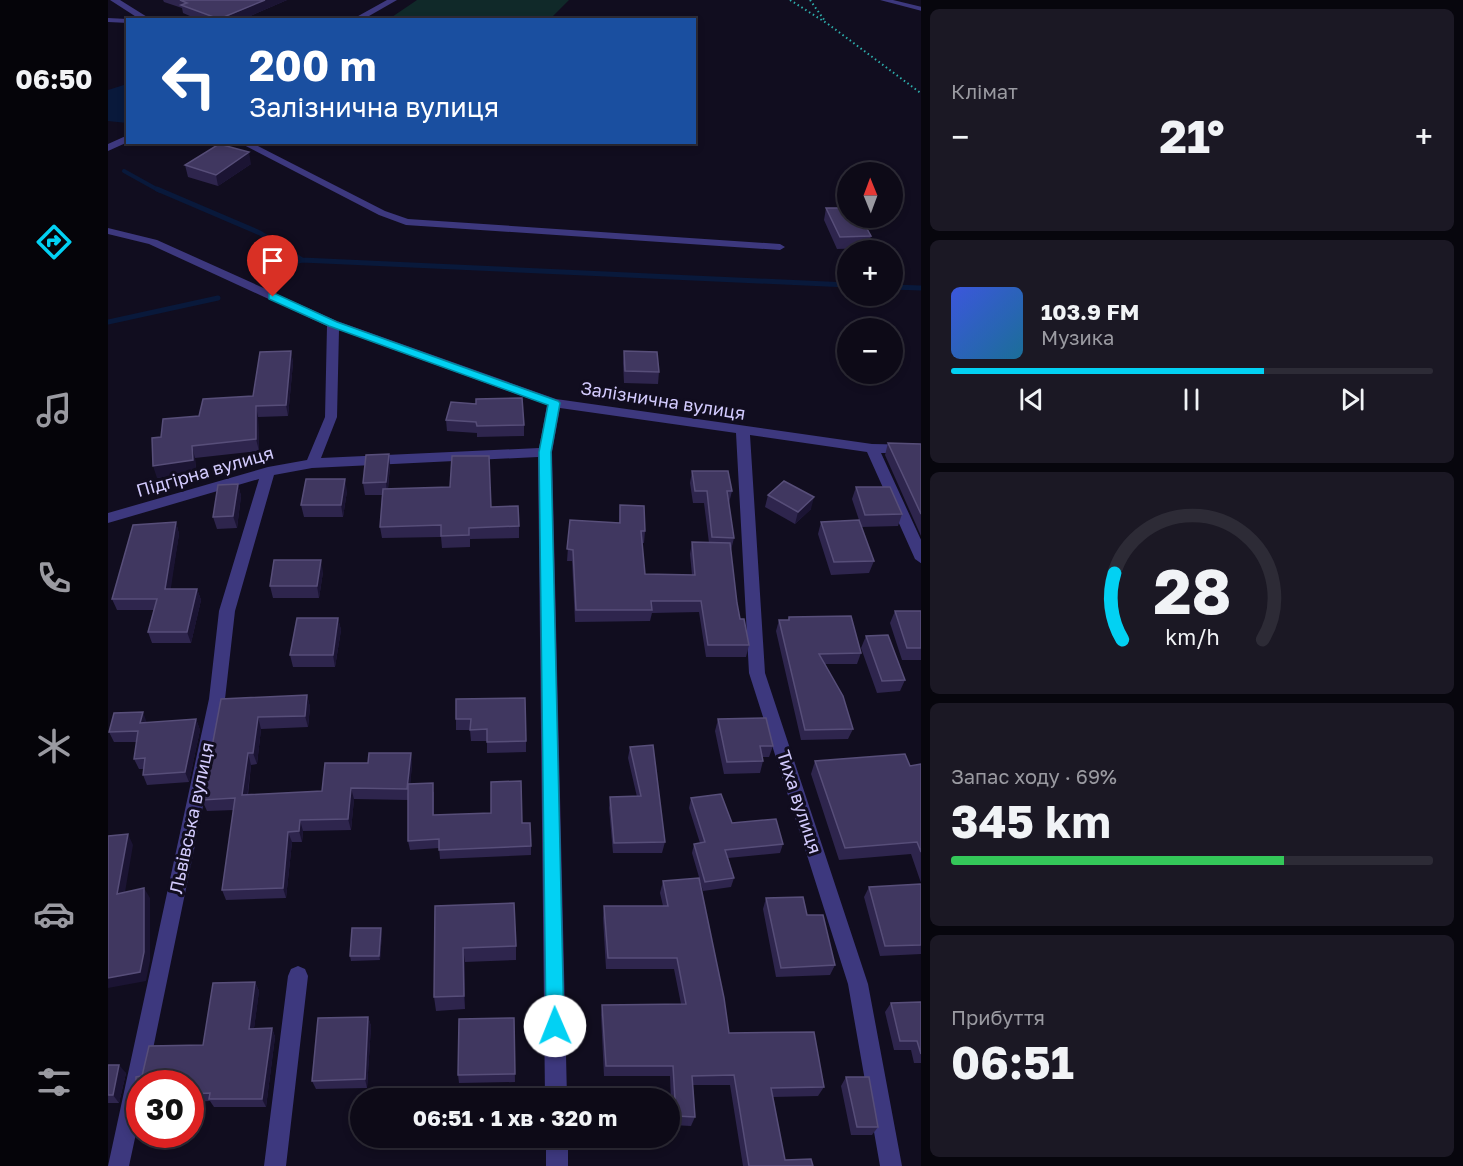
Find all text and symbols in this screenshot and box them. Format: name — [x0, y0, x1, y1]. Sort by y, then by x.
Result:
text: 200 m — [249, 40, 376, 90]
icon: left — [150, 42, 228, 120]
text: 06:50 — [15, 63, 93, 95]
text: Клімат — [951, 79, 1018, 103]
text: Залізнична вулиця — [249, 91, 499, 123]
text: 21° — [1159, 109, 1225, 163]
text: − — [951, 117, 969, 156]
text: + — [1415, 117, 1433, 156]
north arrow — [837, 162, 903, 228]
map controls — [837, 162, 903, 384]
icon: directions — [33, 221, 75, 263]
pin — [247, 235, 298, 297]
button: + — [837, 240, 903, 306]
icon: arrive — [256, 244, 289, 277]
text: 103.9 FM — [1041, 298, 1139, 325]
button: − — [837, 318, 903, 384]
text: Музика — [1041, 325, 1114, 349]
street label: Залізнична вулиця — [579, 376, 747, 424]
icon: previous — [1015, 383, 1048, 416]
icon: pause — [1175, 383, 1208, 416]
icon: next — [1336, 383, 1369, 416]
icon: music — [33, 389, 75, 431]
street label: Підгірна вулиця — [134, 441, 276, 501]
text: 28 — [1153, 553, 1231, 628]
icon: phone — [33, 557, 75, 599]
text: km/h — [1165, 624, 1219, 650]
icon: climate — [33, 725, 75, 767]
street label: Львівська вулиця — [164, 740, 218, 896]
street label: Тиха вулиця — [773, 747, 827, 856]
text: Запас ходу · 69% — [951, 764, 1117, 788]
text: 345 km — [951, 794, 1111, 848]
icon: car — [33, 893, 75, 935]
position arrow — [523, 994, 587, 1058]
text: Прибуття — [951, 1005, 1045, 1029]
text: 06:51 — [951, 1035, 1074, 1089]
icon: filters — [33, 1061, 75, 1103]
speed limit sign: 30 — [126, 1070, 204, 1148]
text: 06:51 · 1 хв · 320 m — [413, 1104, 617, 1131]

